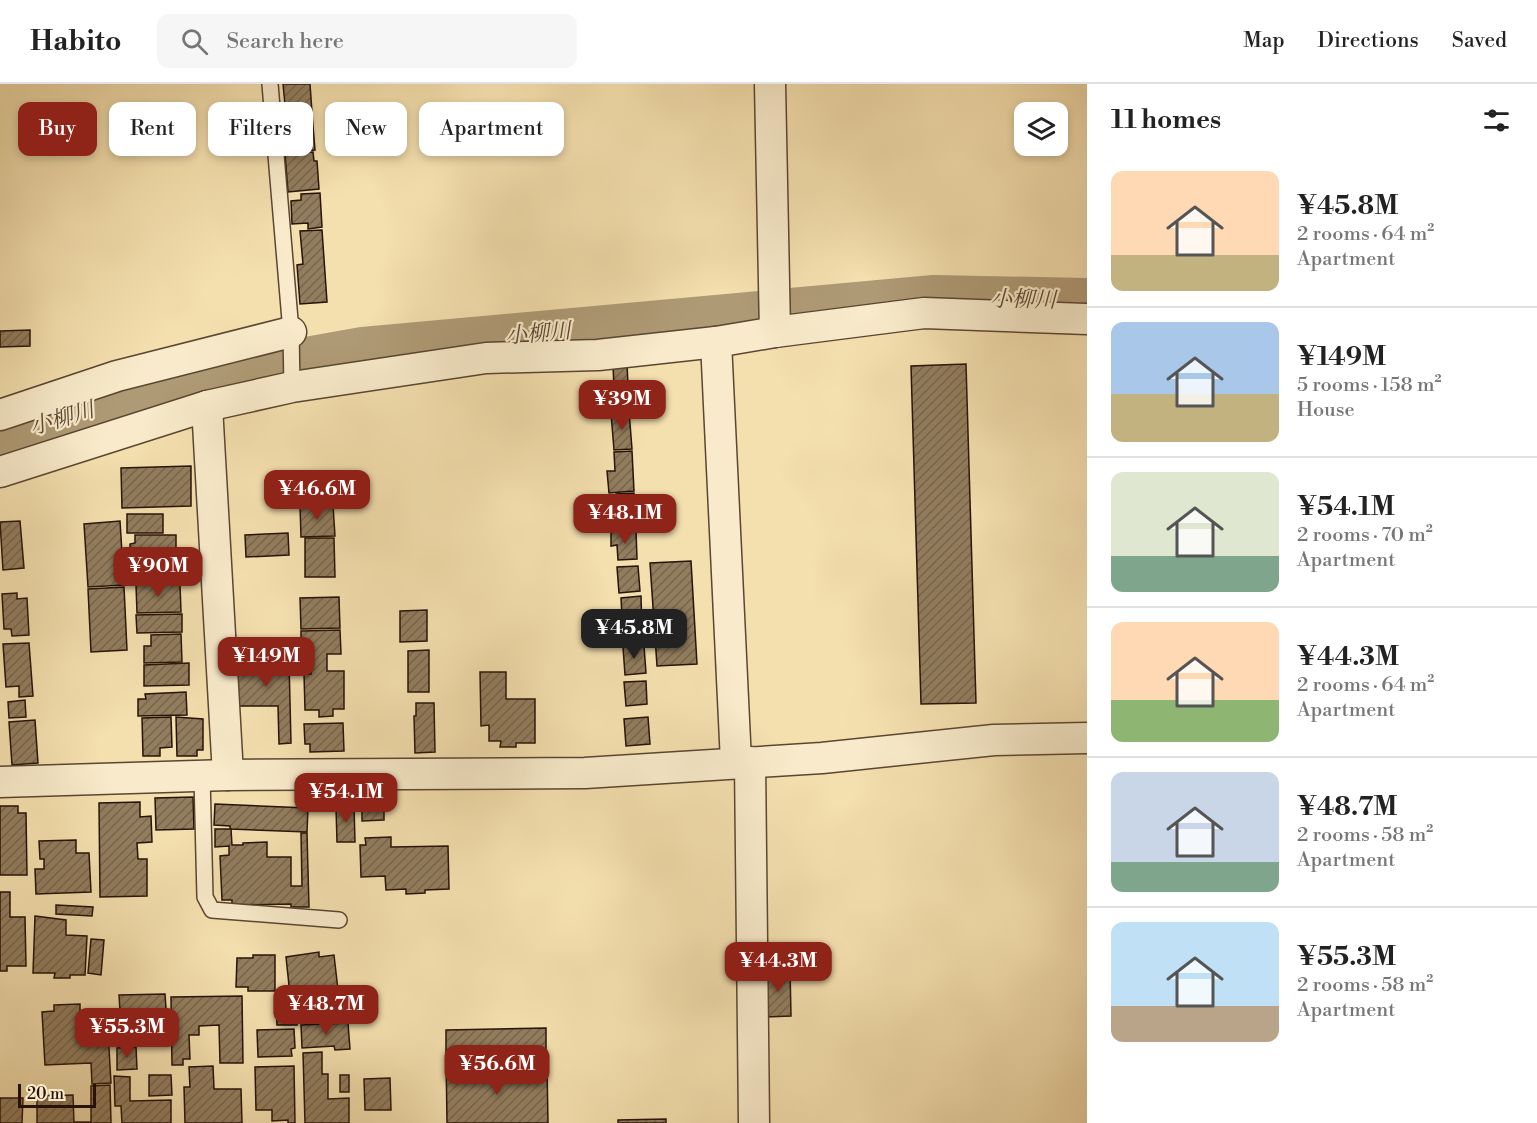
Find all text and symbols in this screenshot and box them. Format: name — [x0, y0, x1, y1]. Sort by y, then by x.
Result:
search box — [157, 14, 577, 68]
text: Habito — [30, 24, 121, 59]
icon: search — [178, 25, 211, 58]
text: Search here — [226, 28, 344, 55]
text: Map — [1243, 28, 1285, 54]
text: Directions — [1318, 28, 1419, 54]
text: Saved — [1452, 28, 1507, 54]
chip: Buy — [18, 102, 97, 156]
chip: Rent — [109, 102, 196, 156]
chip: Filters — [208, 102, 313, 156]
chip: New — [325, 102, 407, 156]
chip: Apartment — [419, 102, 564, 156]
map controls — [1014, 102, 1068, 156]
button: layers — [1014, 102, 1068, 156]
text: 11 homes — [1111, 104, 1221, 136]
icon: filters — [1480, 104, 1513, 137]
text: ¥45.8M — [1297, 190, 1398, 222]
icon: home — [1159, 195, 1231, 267]
text: 2 rooms · 64 m² — [1297, 222, 1434, 247]
text: Apartment — [1297, 247, 1395, 272]
water label: 小柳川 — [990, 286, 1058, 314]
water label: 小柳川 — [504, 318, 574, 350]
text: ¥149M — [1297, 341, 1386, 373]
icon: home — [1159, 346, 1231, 418]
text: 5 rooms · 158 m² — [1297, 373, 1441, 398]
pin: ¥39M — [586, 380, 658, 431]
text: ¥39M — [593, 387, 651, 412]
water label: 小柳川 — [26, 396, 99, 442]
text: House — [1297, 398, 1355, 423]
pin: ¥46.6M — [268, 470, 366, 521]
text: ¥46.6M — [278, 477, 356, 502]
text: ¥54.1M — [1297, 491, 1395, 523]
pin: ¥48.1M — [576, 494, 674, 545]
icon: home — [1159, 496, 1231, 568]
text: ¥48.1M — [587, 501, 663, 526]
text: 2 rooms · 70 m² — [1297, 523, 1433, 548]
pin: ¥90M — [122, 547, 194, 598]
text: Apartment — [1297, 548, 1395, 573]
text: ¥90M — [128, 554, 189, 579]
pin: ¥45.8M — [585, 609, 683, 660]
text: ¥45.8M — [595, 616, 673, 641]
pin: ¥149M — [224, 637, 308, 688]
text: ¥44.3M — [1297, 641, 1399, 673]
text: ¥149M — [232, 644, 300, 669]
icon: home — [1159, 646, 1231, 718]
text: 2 rooms · 64 m² — [1297, 673, 1434, 698]
text: Apartment — [1297, 698, 1395, 723]
pin: ¥54.1M — [297, 773, 395, 824]
text: ¥54.1M — [308, 780, 384, 805]
text: ¥48.7M — [1297, 791, 1397, 823]
icon: home — [1159, 796, 1231, 868]
text: 2 rooms · 58 m² — [1297, 823, 1433, 848]
text: Apartment — [1297, 848, 1395, 873]
text: ¥55.3M — [1297, 941, 1396, 973]
pin: ¥44.3M — [729, 942, 827, 993]
icon: home — [1159, 946, 1231, 1018]
text: ¥44.3M — [739, 949, 817, 974]
text: 2 rooms · 58 m² — [1297, 973, 1433, 998]
pin: ¥48.7M — [277, 985, 375, 1036]
text: ¥48.7M — [287, 992, 365, 1017]
text: Apartment — [1297, 998, 1395, 1023]
pin: ¥55.3M — [78, 1008, 176, 1059]
text: ¥55.3M — [89, 1015, 165, 1040]
pin: ¥56.6M — [448, 1045, 546, 1096]
text: ¥56.6M — [459, 1052, 535, 1077]
scale bar — [18, 1081, 96, 1108]
text: 20 m — [27, 1084, 64, 1104]

